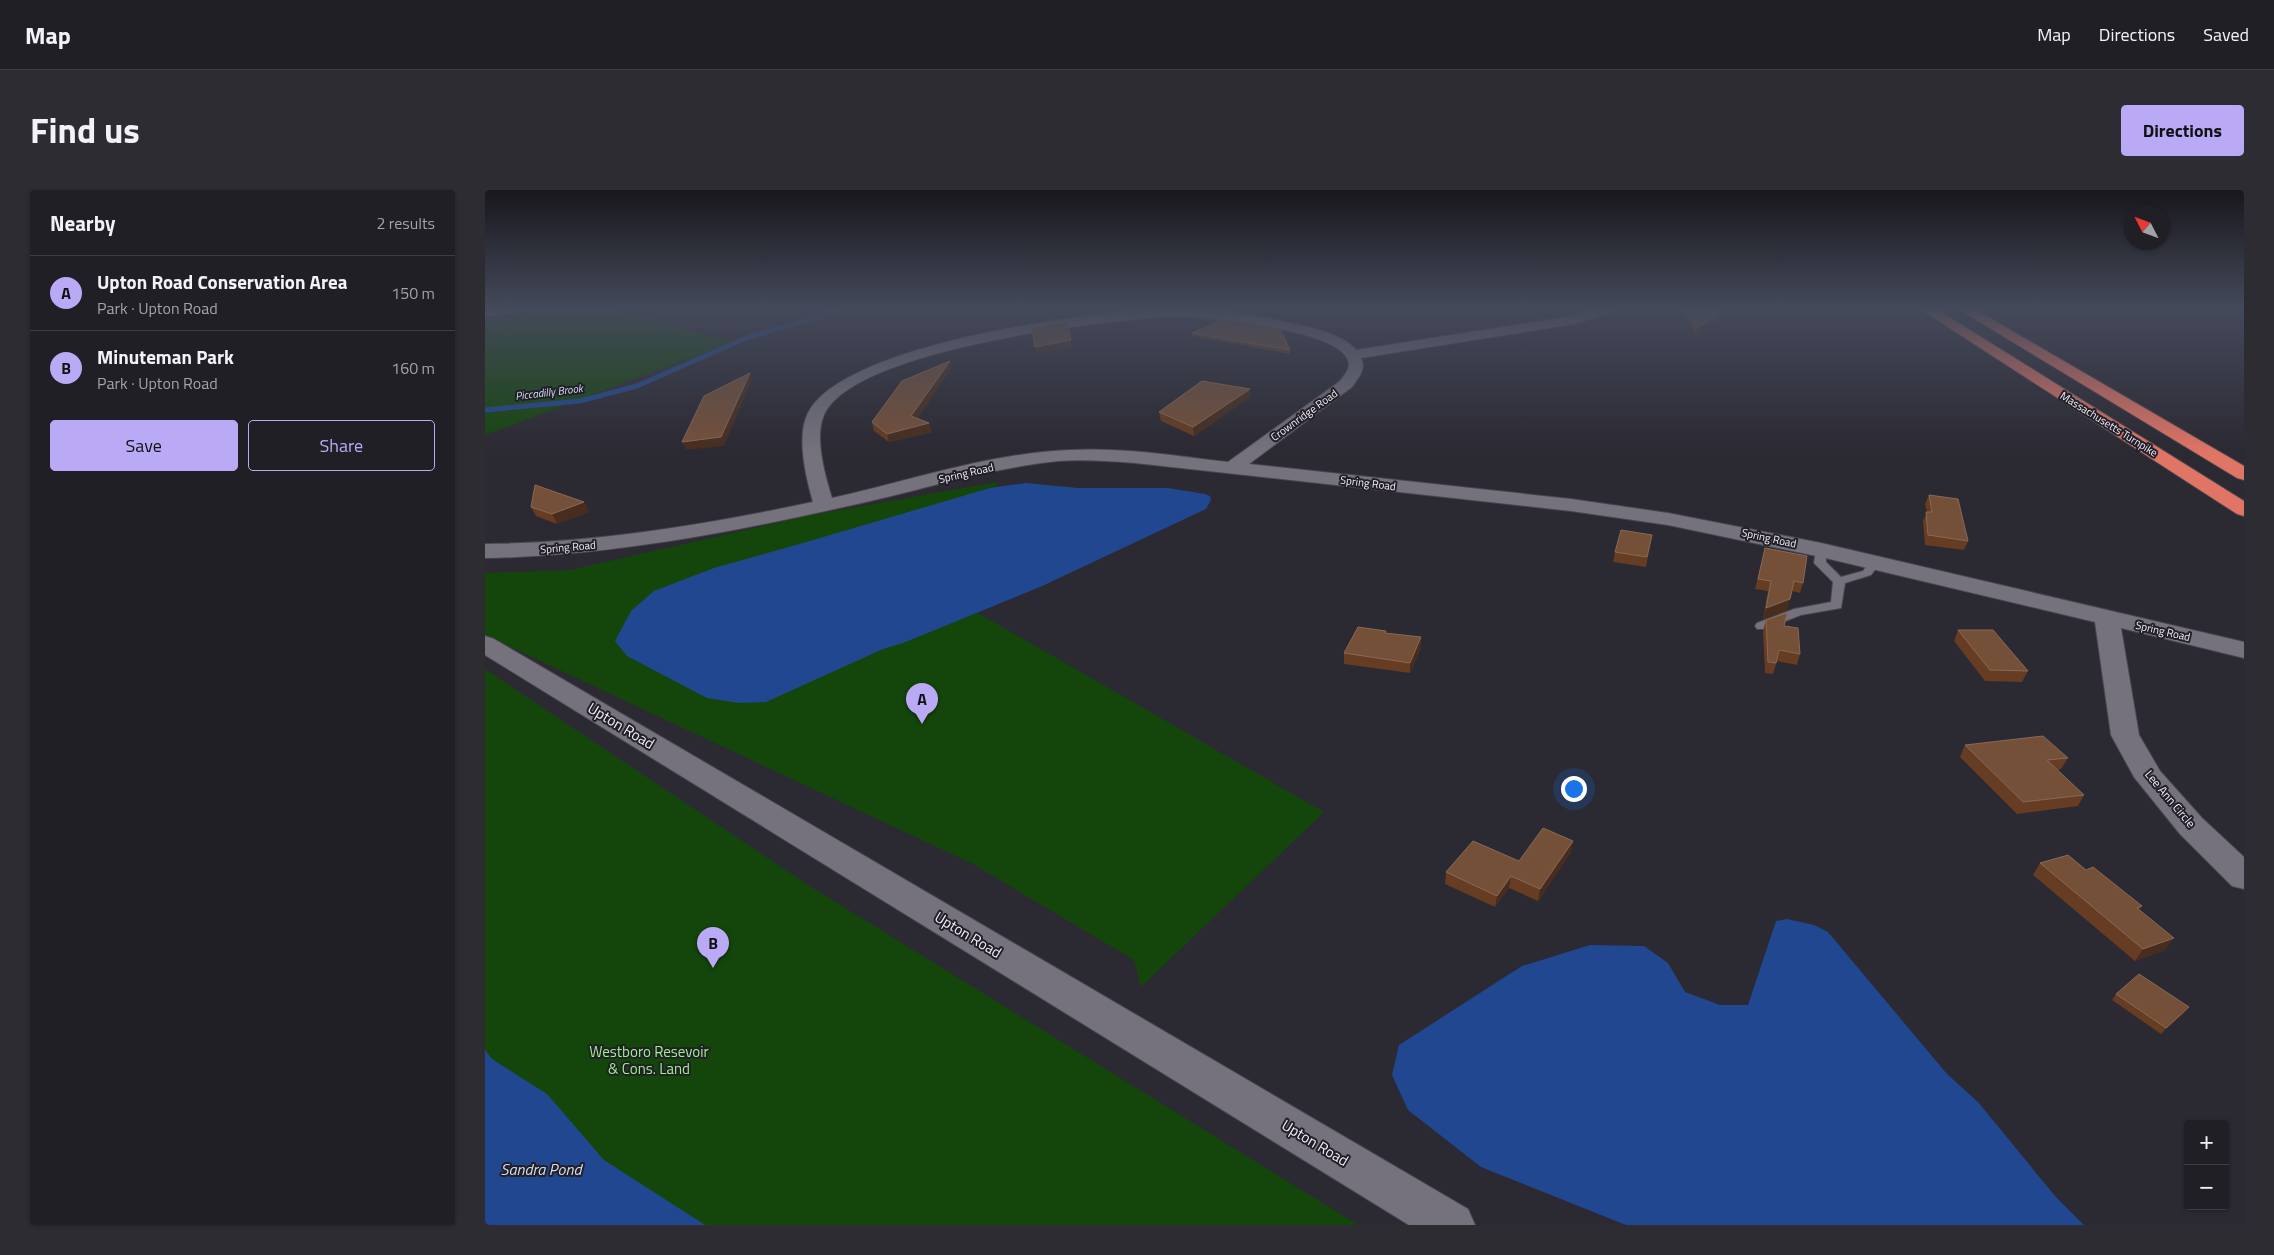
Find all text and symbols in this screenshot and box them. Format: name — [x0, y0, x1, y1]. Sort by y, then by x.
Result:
text: Map — [25, 17, 71, 53]
text: Map — [2037, 21, 2071, 48]
text: Directions — [2099, 21, 2175, 48]
text: Saved — [2203, 21, 2249, 48]
text: Find us — [30, 103, 140, 157]
button: Directions — [2121, 105, 2244, 156]
north arrow — [2124, 205, 2169, 250]
text: Nearby — [50, 207, 115, 239]
text: 2 results — [376, 211, 435, 235]
text: Upton Road Conservation Area — [97, 267, 348, 296]
text: A — [61, 281, 71, 305]
text: 150 m — [391, 281, 435, 305]
text: Park · Upton Road — [97, 296, 218, 320]
text: Minuteman Park — [97, 342, 234, 371]
text: B — [61, 356, 71, 380]
text: 160 m — [391, 356, 435, 380]
text: Park · Upton Road — [97, 371, 218, 395]
water label: Piccadilly Brook — [514, 380, 585, 404]
street label: Crownridge Road — [1267, 385, 1341, 445]
street label: Massachusetts Turnpike — [2057, 387, 2161, 461]
button: Save — [50, 420, 238, 471]
button: Share — [248, 420, 435, 471]
street label: Spring Road — [937, 459, 995, 487]
street label: Spring Road — [1339, 472, 1397, 494]
street label: Spring Road — [1740, 524, 1798, 552]
street label: Spring Road — [540, 537, 597, 557]
street label: Spring Road — [2134, 617, 2192, 645]
pin: A — [906, 683, 938, 724]
street label: Upton Road — [583, 697, 659, 755]
street label: Lee Ann Circle — [2140, 766, 2200, 832]
your location — [1561, 776, 1587, 802]
street label: Upton Road — [930, 906, 1006, 964]
pin: B — [697, 927, 729, 968]
park label: Westboro Resevoir & Cons. Land — [589, 1040, 709, 1080]
street label: Upton Road — [1277, 1114, 1353, 1172]
map controls — [2184, 1120, 2229, 1210]
button: + — [2184, 1120, 2229, 1165]
water label: Sandra Pond — [501, 1157, 583, 1181]
button: − — [2184, 1165, 2229, 1210]

